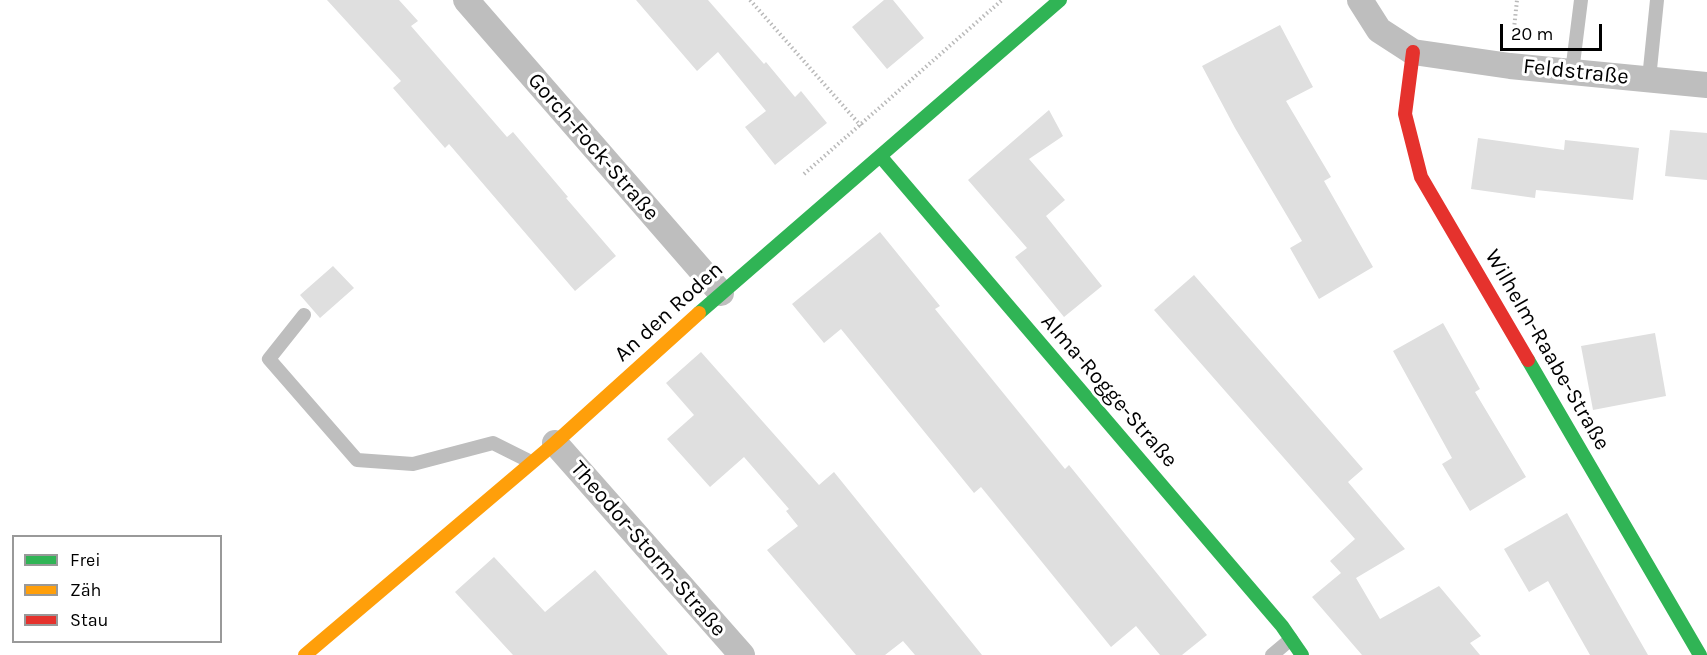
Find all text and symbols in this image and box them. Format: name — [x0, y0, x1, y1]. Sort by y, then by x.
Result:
scale bar — [1503, 12, 1605, 50]
text: 20 m — [1511, 23, 1553, 45]
street label: Feldstraße — [1522, 53, 1630, 91]
street label: Gorch-Fock-Straße — [522, 68, 664, 226]
street label: Wilhelm-Raabe-Straße — [1479, 245, 1615, 455]
street label: An den Roden — [609, 256, 729, 368]
street label: Alma-Rogge-Straße — [1035, 309, 1183, 473]
street label: Theodor-Storm-Straße — [564, 456, 732, 642]
legend — [12, 535, 222, 643]
text: Frei — [70, 549, 101, 571]
text: Zäh — [70, 579, 101, 601]
text: Stau — [70, 609, 108, 631]

